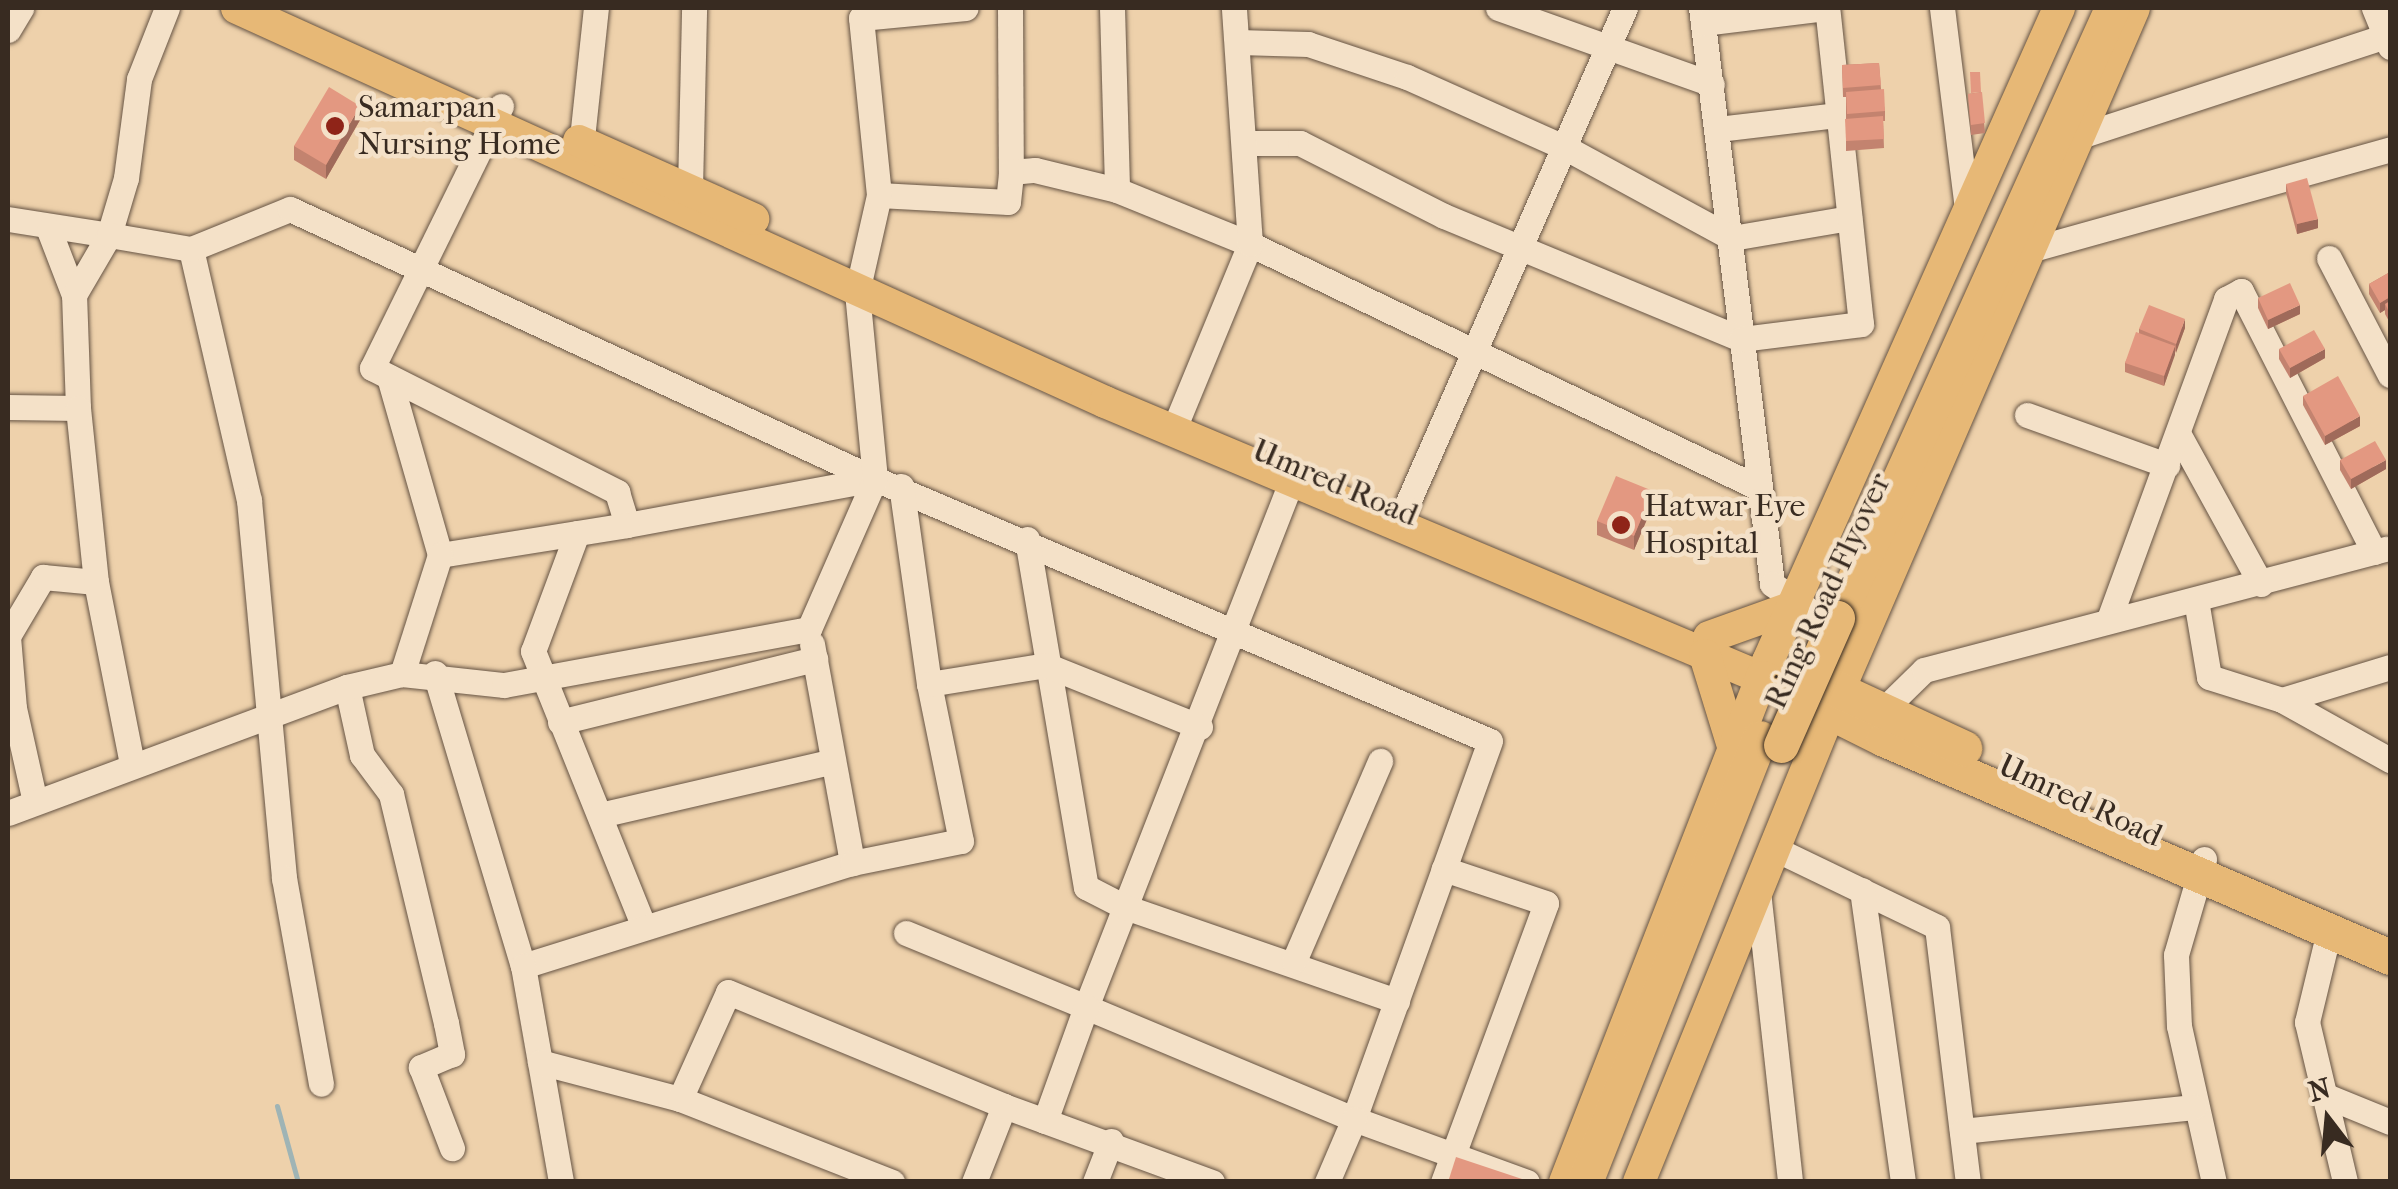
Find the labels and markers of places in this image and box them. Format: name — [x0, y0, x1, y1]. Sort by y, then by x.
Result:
place label: Samarpan Nursing Home — [358, 89, 560, 164]
marker: Samarpan Nursing Home — [322, 113, 348, 139]
place label: Hatwar Eye Hospital — [1644, 488, 1805, 563]
marker: Hatwar Eye Hospital — [1608, 512, 1634, 538]

